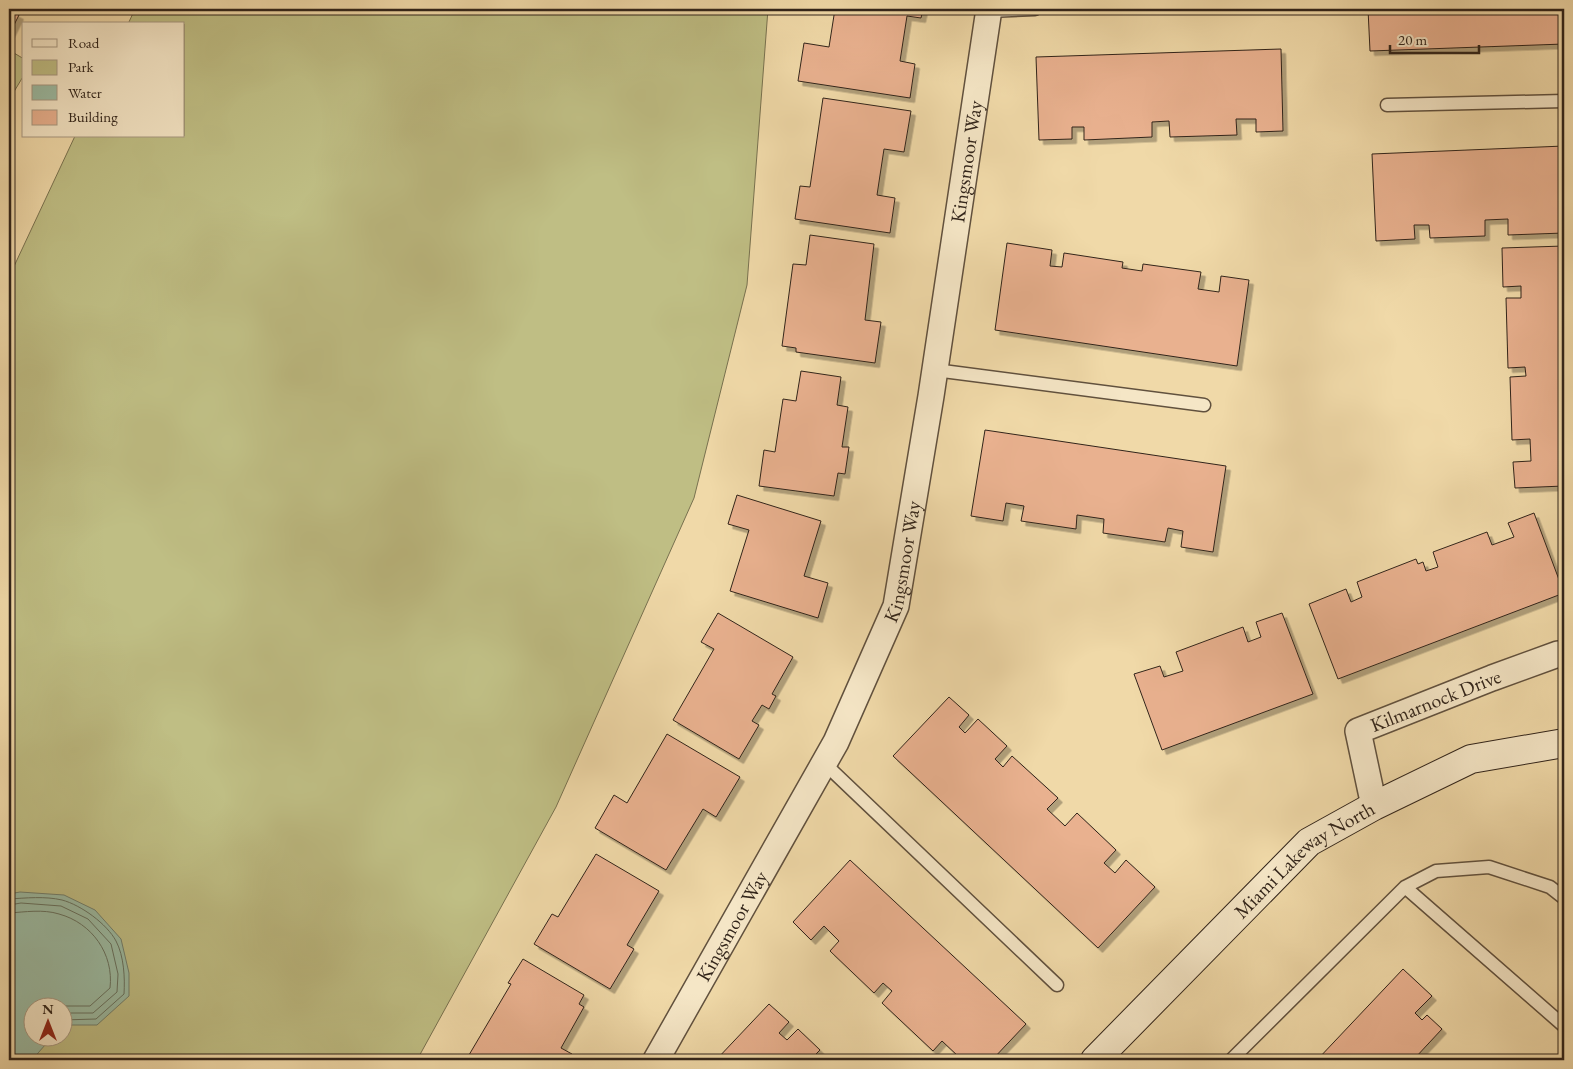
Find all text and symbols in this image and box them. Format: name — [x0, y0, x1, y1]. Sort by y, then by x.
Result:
legend — [22, 22, 185, 138]
scale bar — [1390, 22, 1479, 54]
text: 20 m — [1398, 30, 1427, 49]
text: Road — [68, 33, 100, 52]
text: Park — [68, 57, 95, 76]
text: Water — [68, 83, 102, 102]
street label: Kingsmoor Way — [944, 98, 988, 224]
text: Building — [68, 107, 118, 126]
street label: Kingsmoor Way — [877, 499, 926, 626]
street label: Kilmarnock Drive — [1366, 663, 1504, 738]
street label: Miami Lakeway North — [1228, 795, 1379, 924]
street label: Kingsmoor Way — [690, 866, 774, 986]
north arrow — [22, 996, 72, 1046]
text: N — [42, 1000, 54, 1018]

